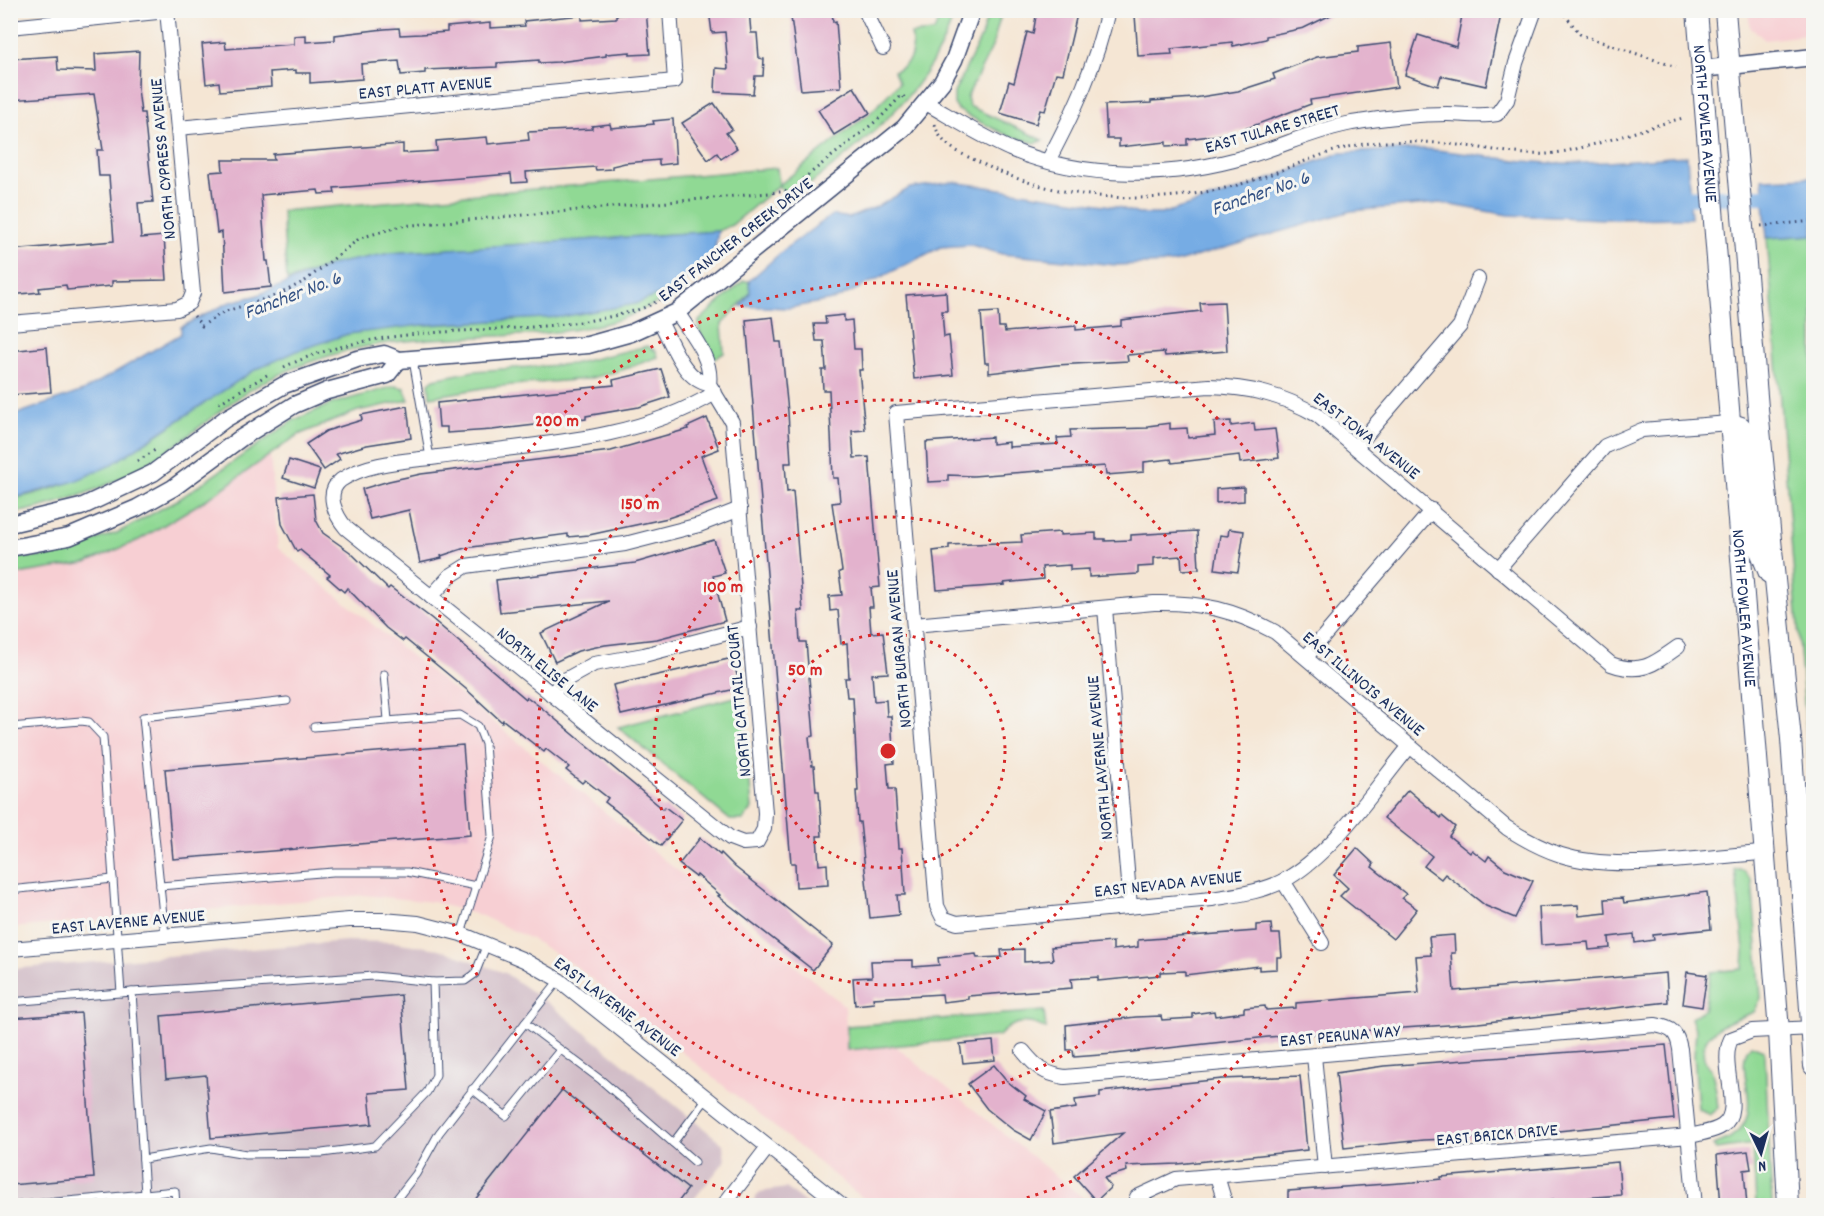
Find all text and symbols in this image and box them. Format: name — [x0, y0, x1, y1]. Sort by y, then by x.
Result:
street label: NORTH FOWLER AVENUE — [1685, 44, 1722, 204]
street label: EAST PLATT AVENUE — [358, 71, 493, 108]
street label: NORTH CYPRESS AVENUE — [145, 77, 184, 240]
street label: EAST TULARE STREET — [1203, 99, 1343, 162]
water label: Fancher No. 6 — [1208, 165, 1315, 225]
street label: EAST FANCHER CREEK DRIVE — [654, 173, 819, 309]
water label: Fancher No. 6 — [240, 265, 347, 328]
street label: EAST IOWA AVENUE — [1307, 387, 1424, 487]
text: 200 m — [535, 410, 579, 435]
text: 150 m — [621, 493, 659, 518]
street label: NORTH FOWLER AVENUE — [1724, 528, 1761, 688]
street label: NORTH BURGAN AVENUE — [881, 569, 920, 729]
text: 100 m — [703, 576, 743, 601]
street label: NORTH ELISE LANE — [490, 622, 603, 720]
street label: NORTH CATTAIL COURT — [721, 624, 760, 778]
street label: EAST ILLINOIS AVENUE — [1296, 626, 1429, 743]
text: 50 m — [788, 659, 822, 684]
street label: NORTH LAVERNE AVENUE — [1082, 675, 1121, 841]
centre of rings — [878, 741, 898, 761]
street label: EAST NEVADA AVENUE — [1093, 865, 1243, 906]
street label: EAST LAVERNE AVENUE — [51, 904, 206, 943]
street label: EAST LAVERNE AVENUE — [548, 952, 685, 1064]
street label: EAST PERUNA WAY — [1279, 1020, 1403, 1055]
street label: EAST BRICK DRIVE — [1435, 1119, 1559, 1154]
north arrow — [1731, 1123, 1791, 1183]
text: N — [1757, 1154, 1767, 1177]

